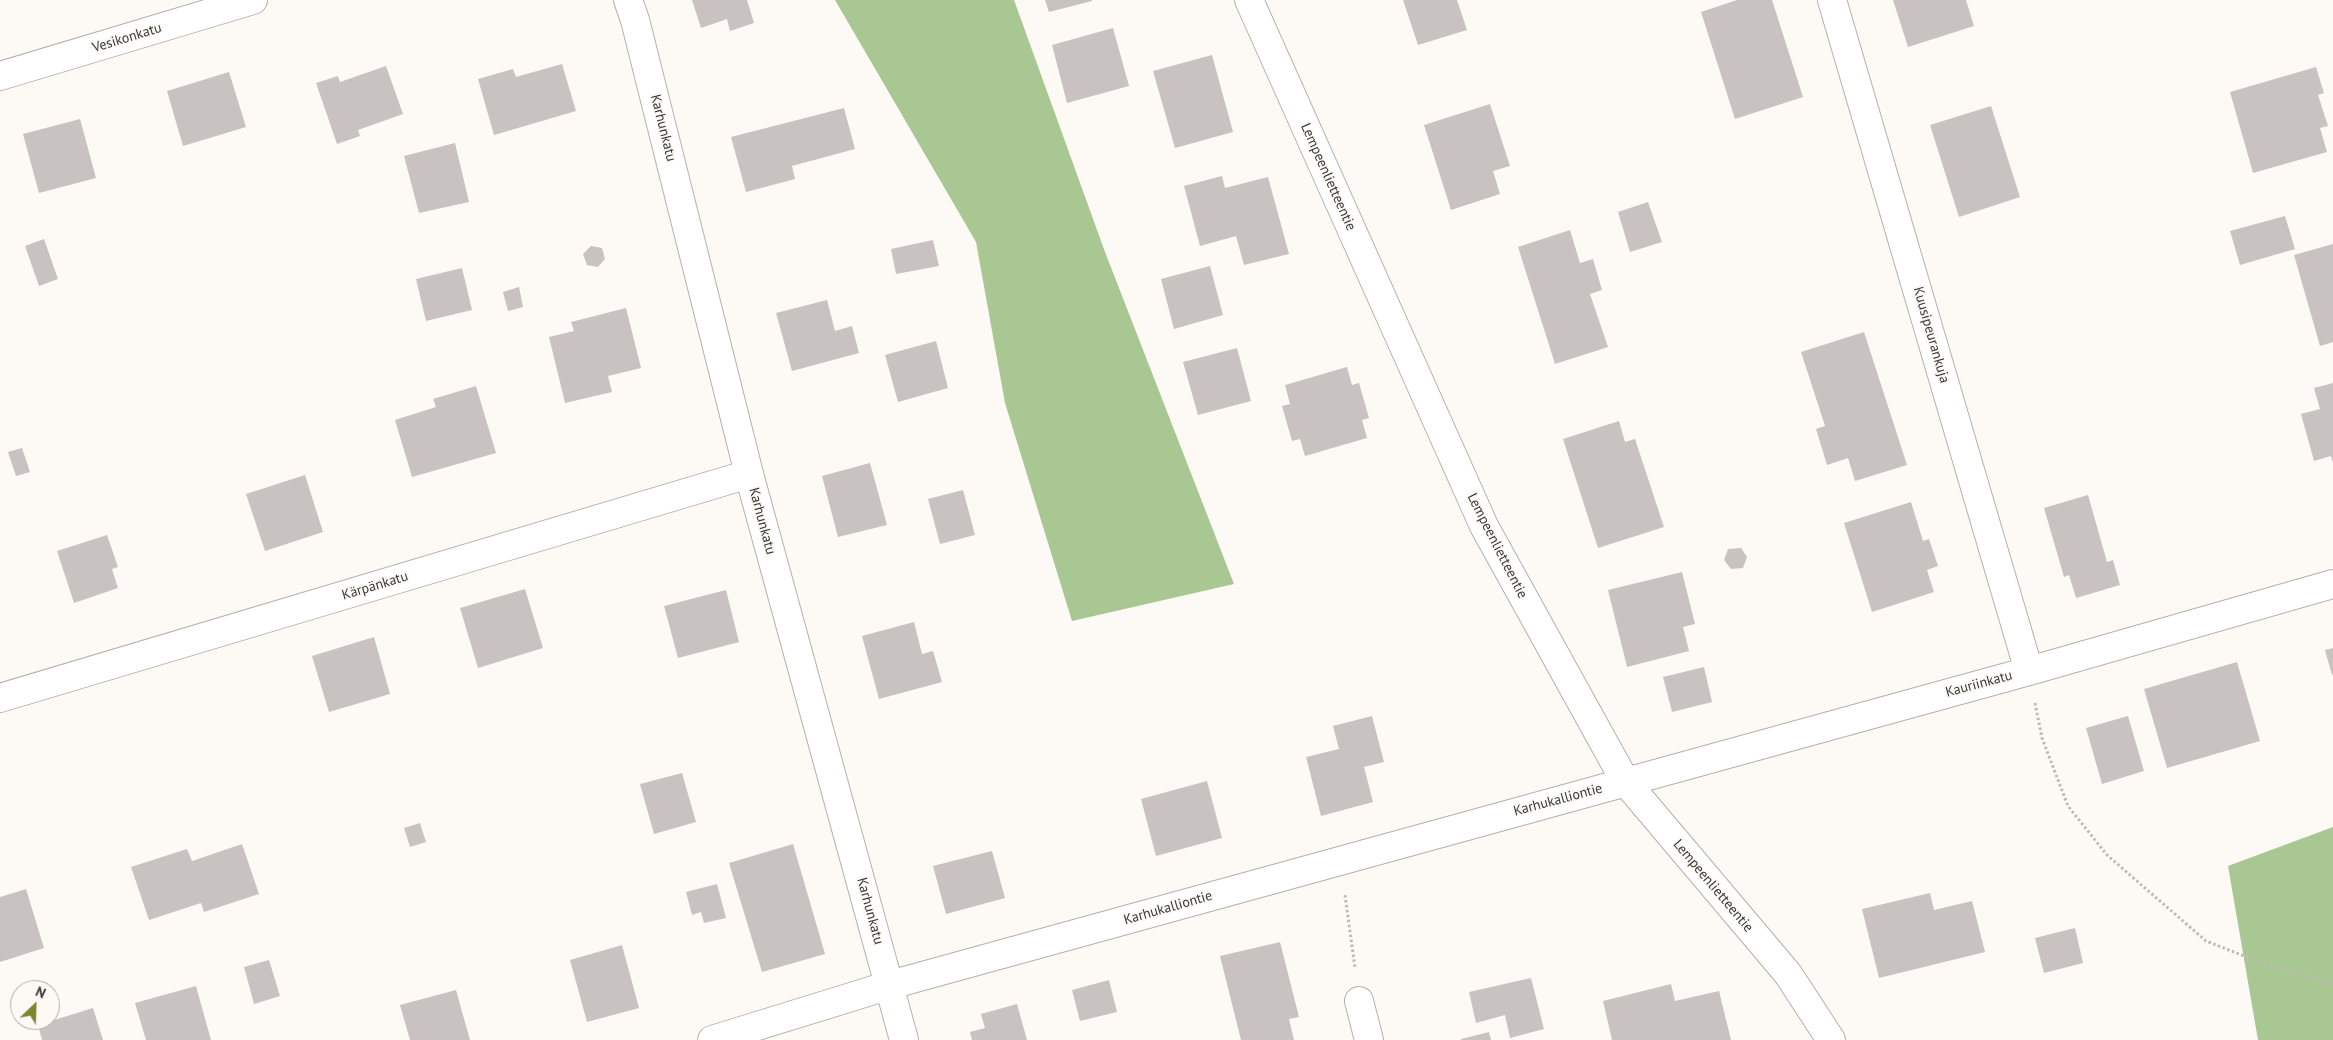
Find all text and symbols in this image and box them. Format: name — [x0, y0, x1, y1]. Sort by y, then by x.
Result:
street label: Vesikonkatu — [90, 20, 164, 56]
street label: Karhunkatu — [647, 93, 679, 163]
street label: Lempeenlietteentie — [1297, 121, 1359, 233]
street label: Kuusipeurankuja — [1909, 285, 1953, 385]
street label: Karhunkatu — [745, 486, 779, 556]
street label: Lempeenlietteentie — [1463, 491, 1531, 601]
street label: Kärpänkatu — [340, 568, 410, 604]
street label: Kauriinkatu — [1944, 667, 2014, 701]
street label: Karhukalliontie — [1512, 780, 1604, 820]
street label: Lempeenlietteentie — [1669, 836, 1757, 936]
street label: Karhunkatu — [853, 876, 887, 946]
street label: Karhukalliontie — [1122, 887, 1214, 929]
north arrow — [10, 980, 60, 1030]
text: N — [33, 982, 49, 1002]

